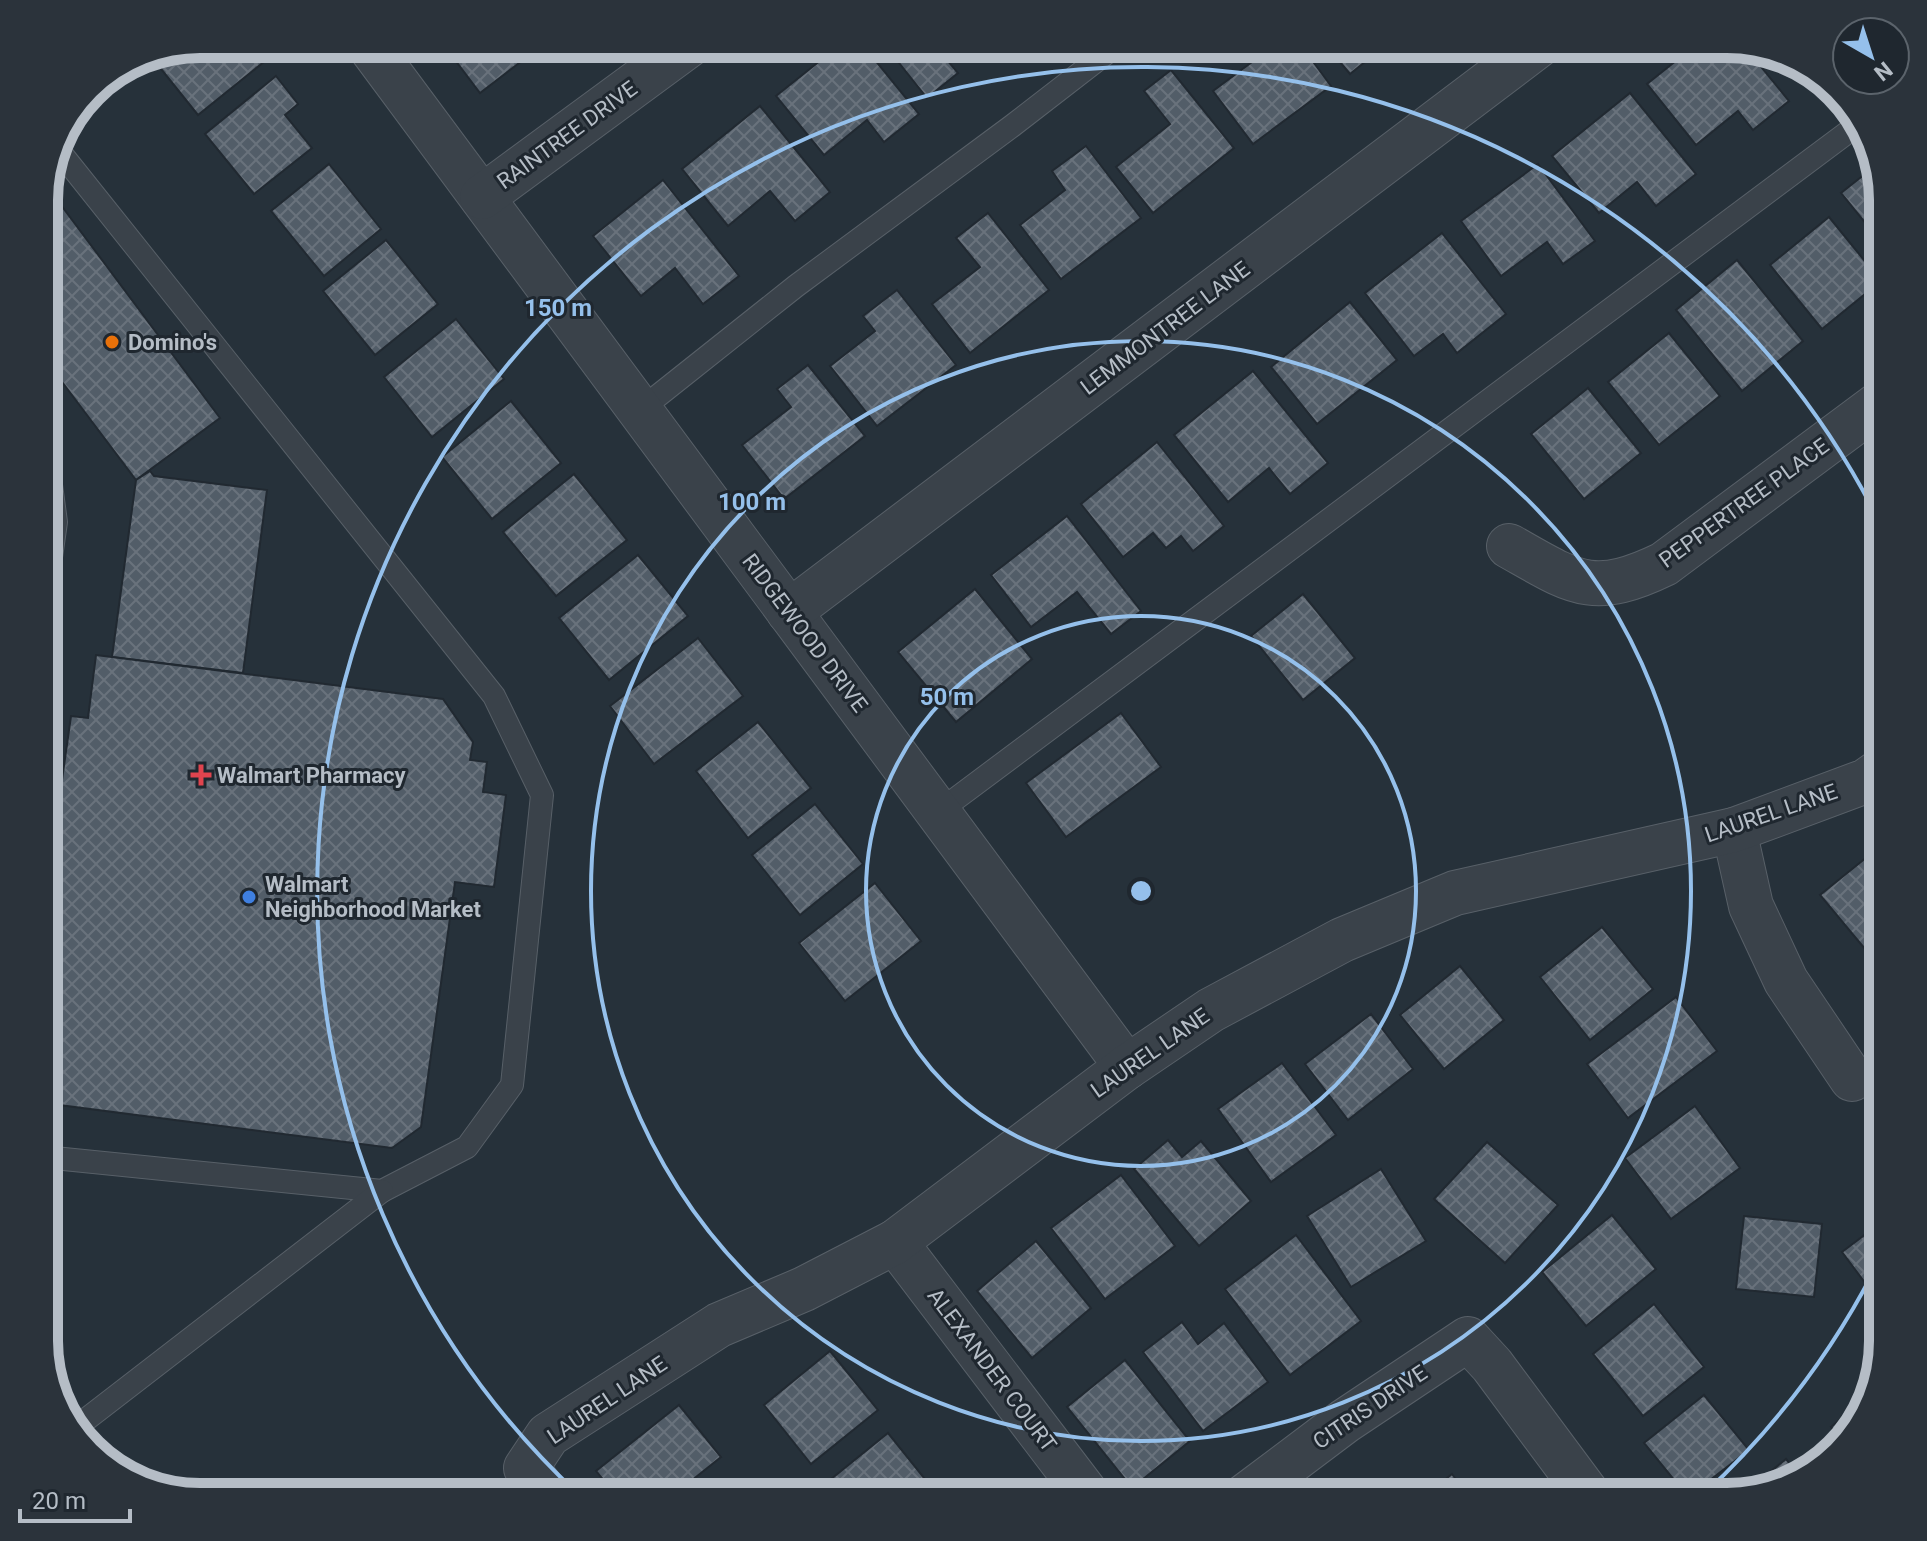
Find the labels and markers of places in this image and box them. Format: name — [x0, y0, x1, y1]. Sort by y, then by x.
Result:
place label: Domino's — [128, 330, 217, 355]
marker: Domino's — [103, 333, 121, 351]
place label: Walmart Pharmacy — [217, 763, 406, 788]
marker: Walmart Pharmacy — [192, 766, 210, 784]
place label: Walmart Neighborhood Market — [265, 872, 481, 922]
centre of rings — [1127, 877, 1155, 905]
marker: Walmart Neighborhood Market — [240, 888, 258, 906]

